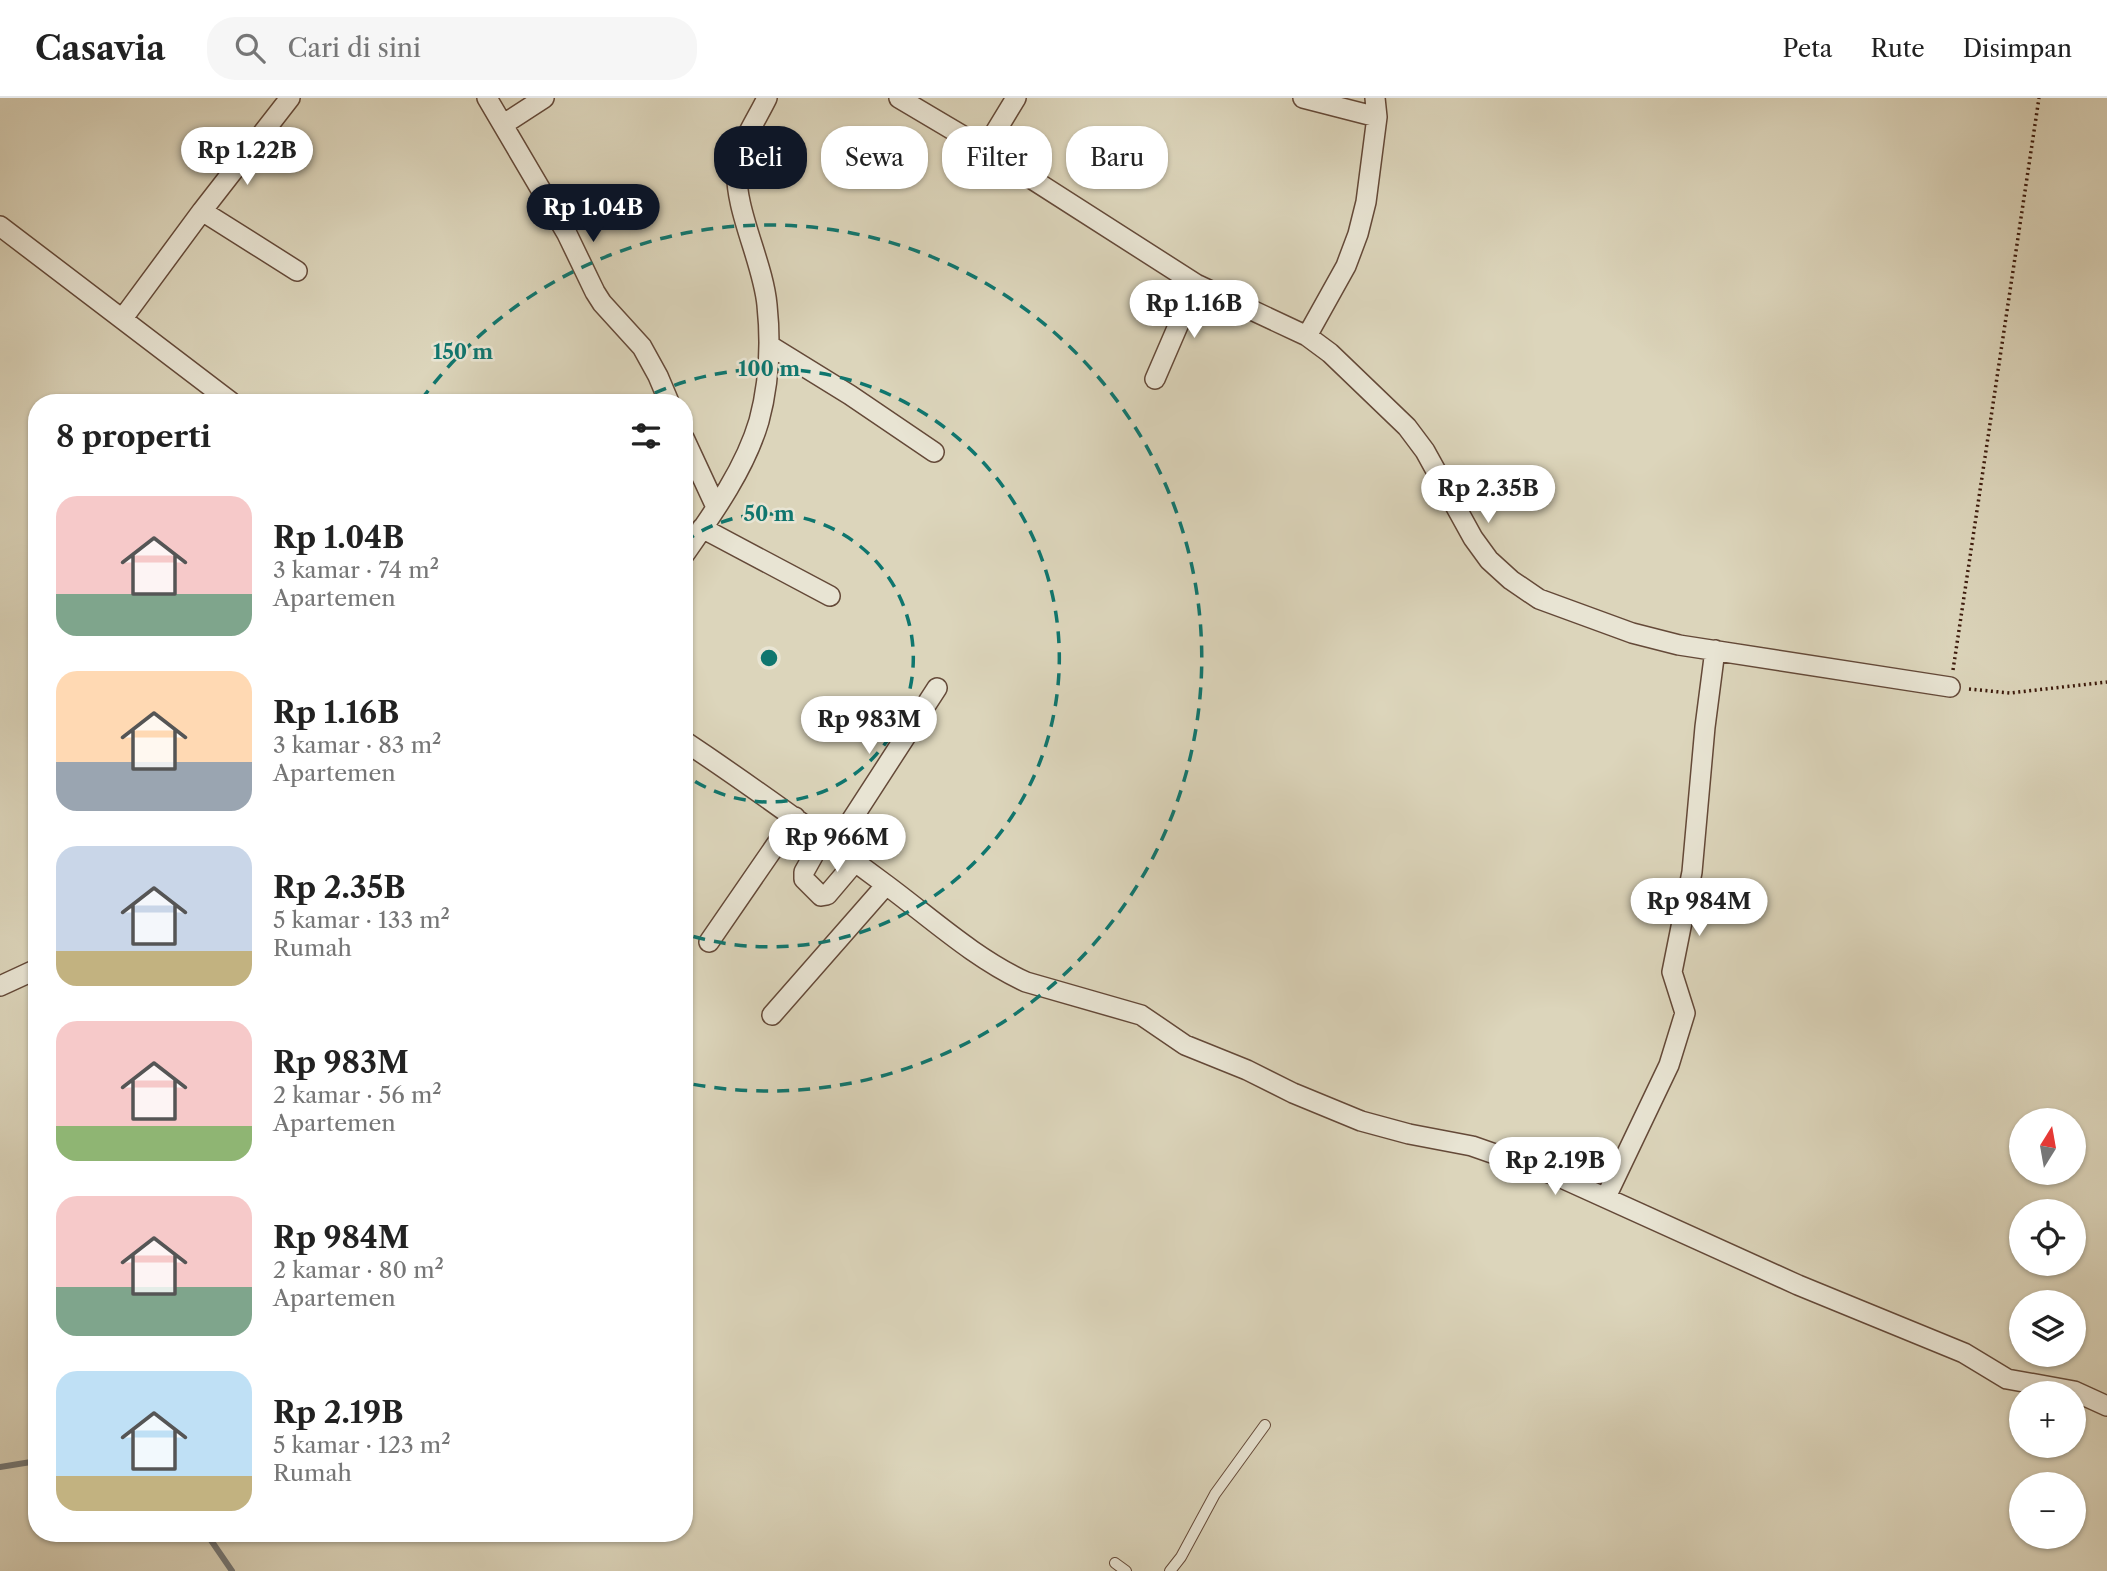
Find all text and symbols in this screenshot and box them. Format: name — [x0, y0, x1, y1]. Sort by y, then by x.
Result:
search box — [207, 17, 697, 80]
text: Casavia — [35, 28, 165, 69]
icon: search — [231, 29, 269, 67]
text: Cari di sini — [287, 32, 421, 64]
text: Peta — [1783, 34, 1832, 63]
text: Rute — [1870, 34, 1925, 63]
text: Disimpan — [1963, 34, 2072, 63]
chip: Beli — [714, 126, 807, 189]
chip: Sewa — [821, 126, 928, 189]
chip: Filter — [942, 126, 1052, 189]
chip: Baru — [1066, 126, 1168, 189]
pin: Rp 1.22B — [175, 127, 319, 187]
text: Rp 1.22B — [197, 136, 297, 164]
pin: Rp 1.04B — [521, 184, 665, 244]
text: Rp 1.04B — [543, 193, 643, 221]
pin: Rp 1.16B — [1122, 280, 1266, 340]
text: Rp 1.16B — [1146, 289, 1242, 317]
text: 150 m — [433, 339, 493, 364]
text: 100 m — [738, 356, 800, 381]
icon: filters — [627, 417, 665, 455]
text: 8 properti — [56, 418, 211, 455]
pin: Rp 2.35B — [1416, 466, 1560, 525]
text: Rp 2.35B — [1437, 474, 1539, 502]
text: 50 m — [743, 501, 795, 526]
text: Rp 1.04B — [273, 519, 404, 556]
icon: home — [112, 524, 196, 608]
text: 3 kamar · 74 m² — [273, 556, 439, 584]
text: Apartemen — [273, 584, 396, 612]
centre of rings — [757, 646, 781, 670]
text: Rp 1.16B — [273, 694, 399, 731]
pin: Rp 983M — [804, 696, 934, 756]
icon: home — [112, 699, 196, 783]
text: Rp 983M — [817, 705, 921, 733]
text: 3 kamar · 83 m² — [273, 731, 442, 759]
text: Apartemen — [273, 759, 396, 787]
pin: Rp 966M — [772, 814, 902, 874]
text: Rp 966M — [785, 823, 889, 851]
text: Rp 2.35B — [273, 869, 406, 906]
icon: home — [112, 874, 196, 958]
pin: Rp 984M — [1634, 878, 1764, 938]
text: Rp 984M — [1647, 887, 1751, 915]
text: 5 kamar · 133 m² — [273, 906, 450, 934]
text: Rumah — [273, 934, 352, 962]
text: Rp 983M — [273, 1044, 409, 1081]
icon: home — [112, 1049, 196, 1133]
text: 2 kamar · 56 m² — [273, 1081, 442, 1109]
north arrow — [2009, 1108, 2086, 1185]
map controls — [2009, 1108, 2086, 1549]
text: Apartemen — [273, 1109, 396, 1137]
pin: Rp 2.19B — [1483, 1138, 1627, 1197]
text: Rp 2.19B — [1505, 1146, 1605, 1174]
button: locate — [2009, 1199, 2086, 1276]
text: Rp 984M — [273, 1219, 410, 1256]
icon: home — [112, 1224, 196, 1308]
text: 2 kamar · 80 m² — [273, 1256, 444, 1284]
text: Apartemen — [273, 1284, 396, 1312]
button: layers — [2009, 1290, 2086, 1367]
button: + — [2009, 1381, 2086, 1458]
text: Rp 2.19B — [273, 1394, 403, 1431]
icon: home — [112, 1399, 196, 1483]
text: 5 kamar · 123 m² — [273, 1431, 451, 1459]
text: Rumah — [273, 1459, 352, 1487]
button: − — [2009, 1472, 2086, 1549]

